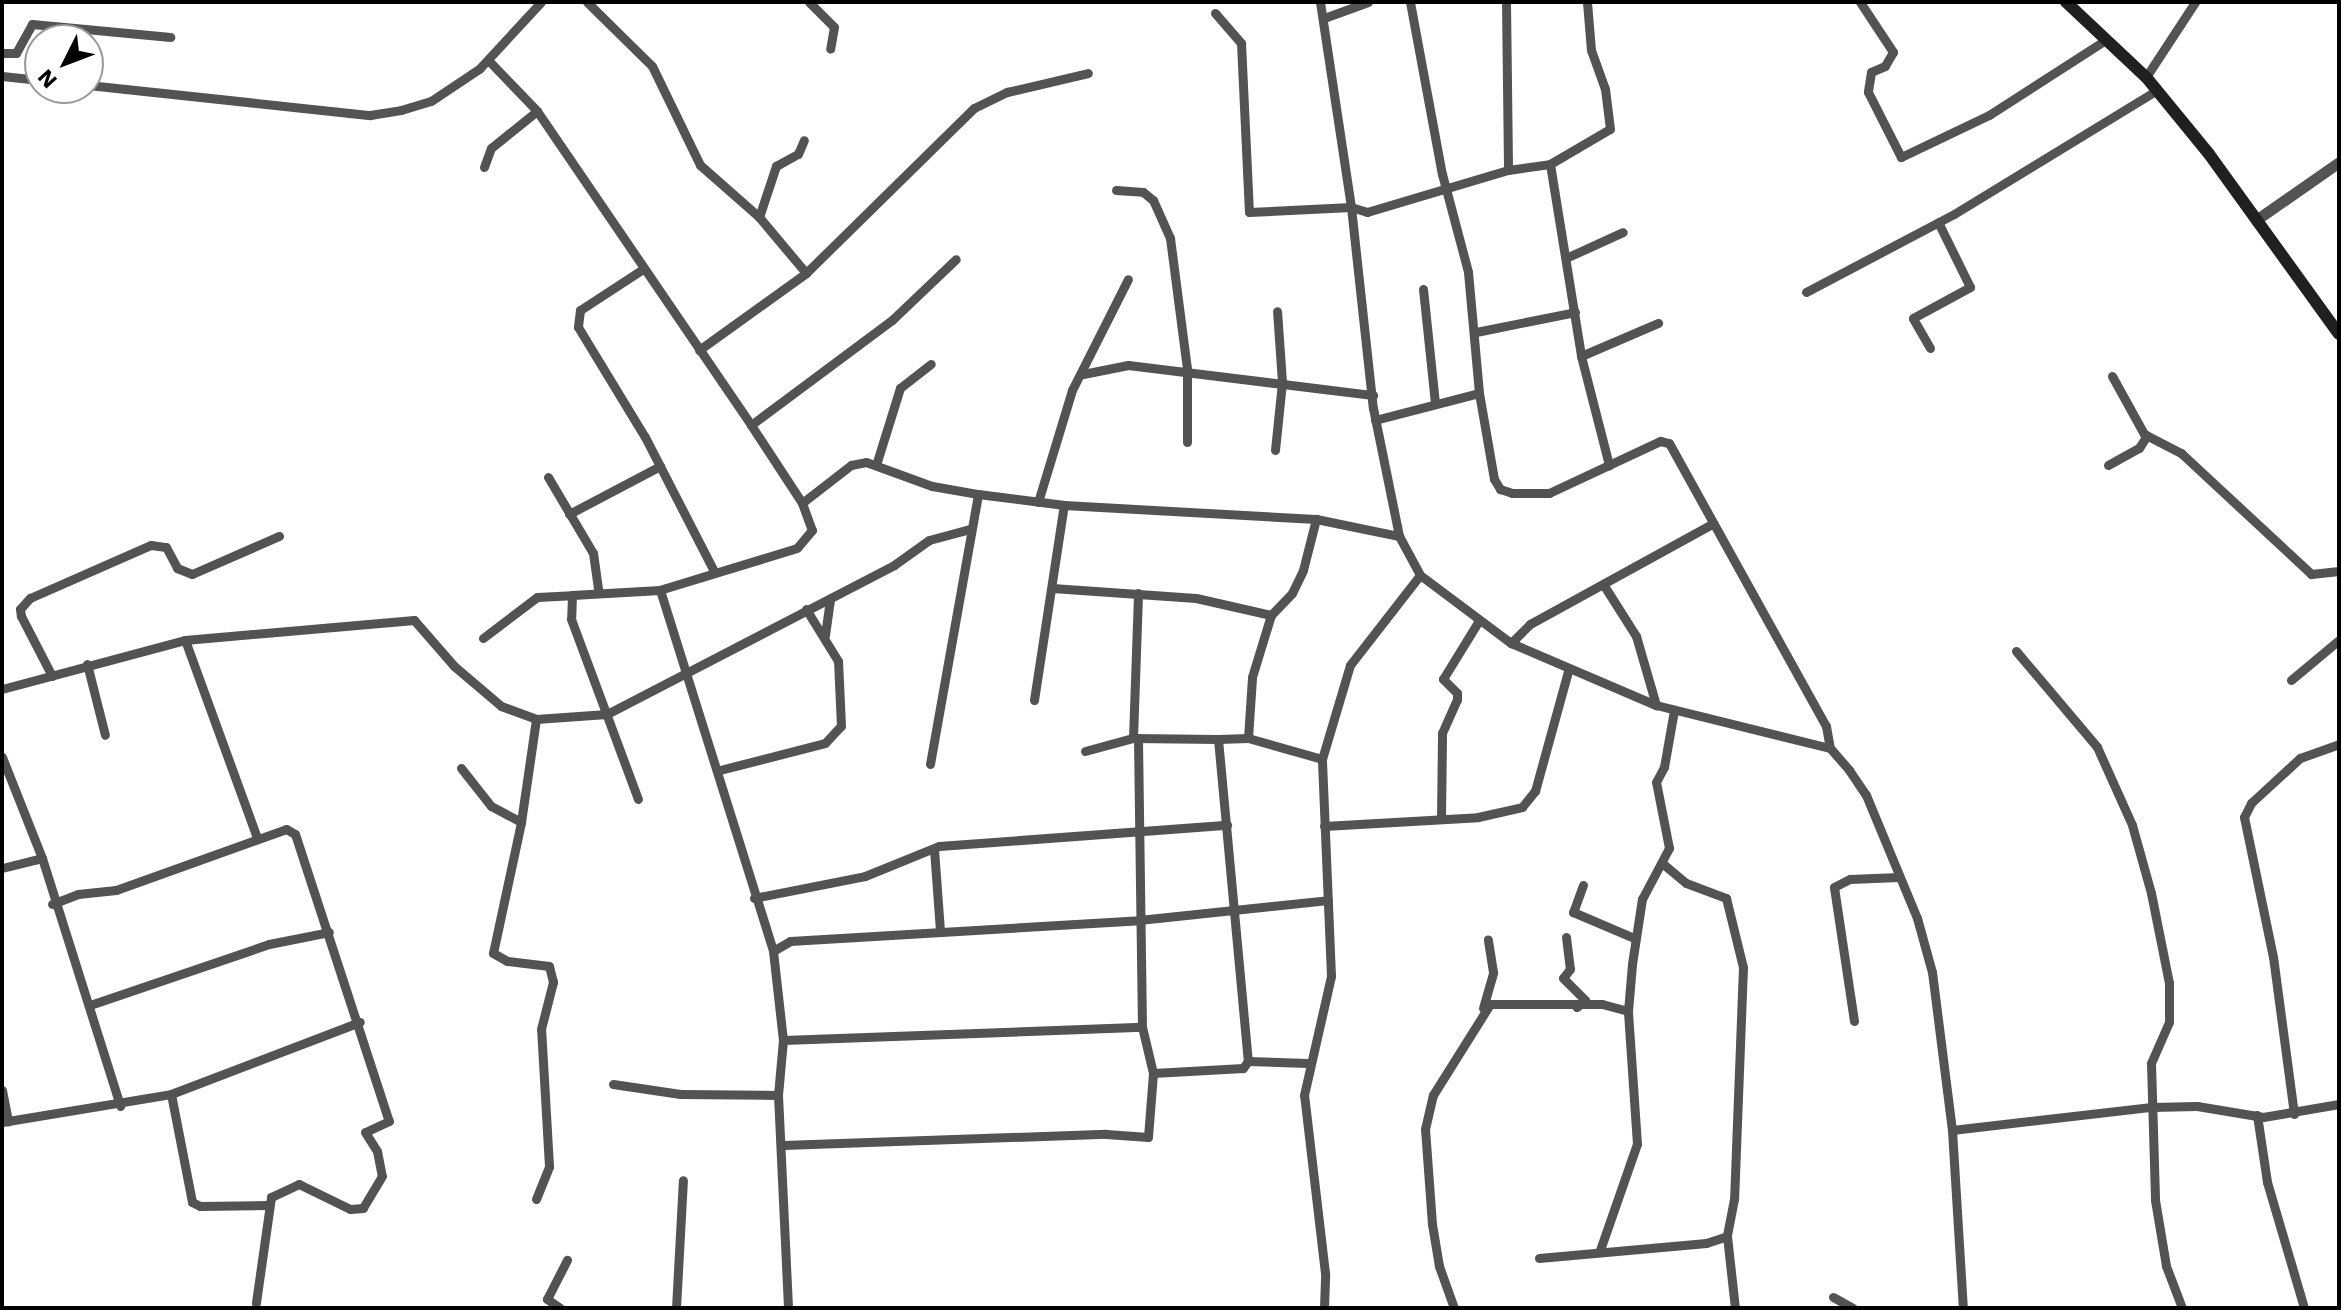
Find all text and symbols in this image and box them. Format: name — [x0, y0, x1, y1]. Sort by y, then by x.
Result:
north arrow — [24, 24, 104, 104]
text: N — [33, 65, 62, 93]

